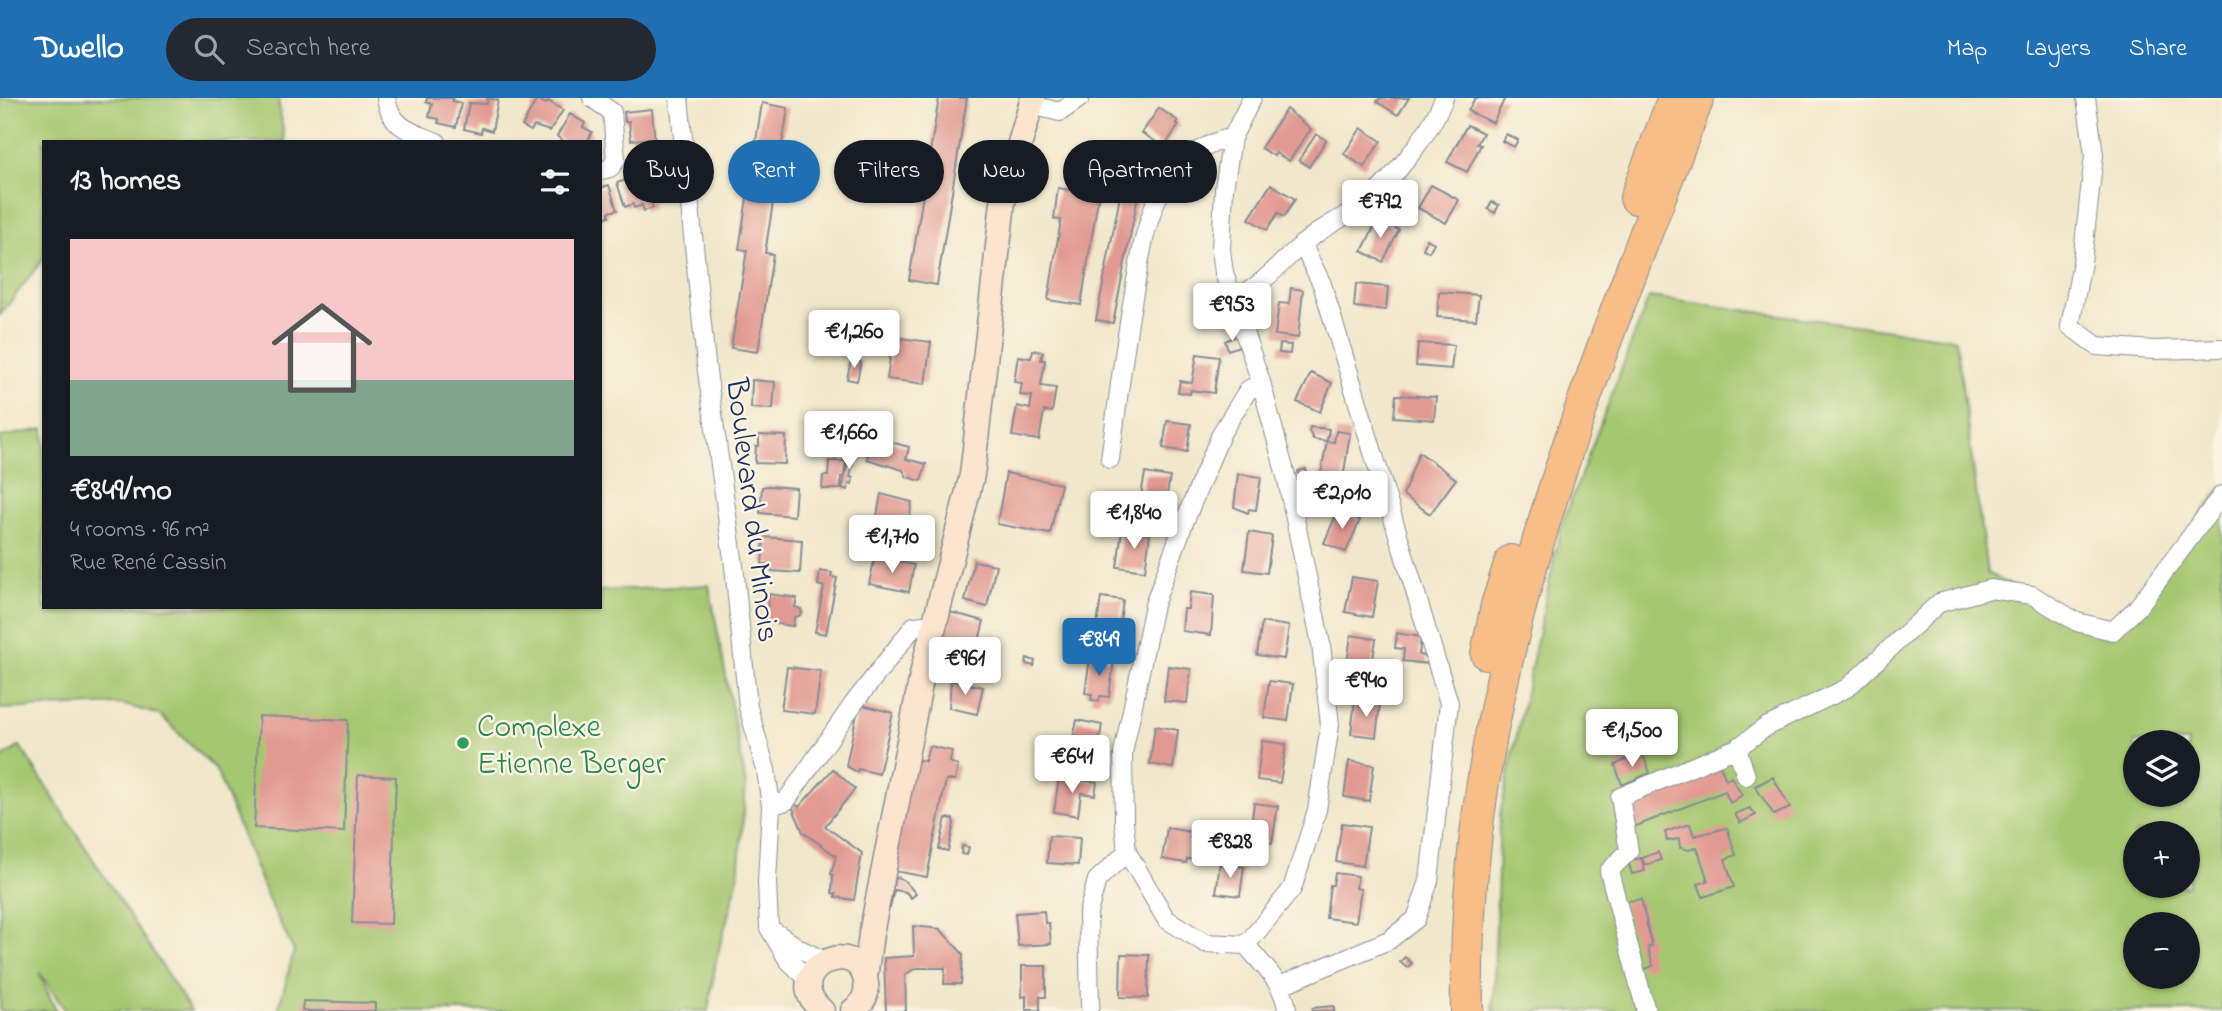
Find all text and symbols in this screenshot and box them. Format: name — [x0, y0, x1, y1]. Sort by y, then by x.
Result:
search box — [166, 18, 656, 81]
text: Dwello — [35, 25, 124, 73]
icon: search — [190, 30, 228, 68]
text: Search here — [246, 30, 370, 68]
text: Map — [1947, 32, 1987, 67]
text: Layers — [2025, 32, 2091, 67]
text: Share — [2129, 32, 2187, 67]
chip: Buy — [623, 140, 714, 203]
chip: Rent — [728, 140, 820, 203]
chip: Filters — [834, 140, 944, 203]
chip: New — [958, 140, 1049, 203]
chip: Apartment — [1063, 140, 1217, 203]
text: 13 homes — [70, 160, 181, 204]
icon: filters — [536, 163, 574, 201]
pin: €792 — [1339, 180, 1421, 240]
text: €792 — [1358, 186, 1402, 219]
pin: €953 — [1191, 284, 1273, 343]
icon: home — [259, 285, 385, 411]
text: €953 — [1209, 289, 1255, 322]
pin: €1,260 — [797, 310, 911, 370]
text: €1,260 — [825, 316, 883, 349]
street label: Boulevard du Minois — [711, 375, 790, 645]
pin: €1,660 — [792, 412, 906, 471]
text: €1,660 — [820, 417, 878, 450]
text: €849/mo — [70, 470, 172, 514]
pin: €2,010 — [1285, 472, 1399, 531]
text: €2,010 — [1313, 477, 1371, 510]
pin: €1,840 — [1077, 491, 1191, 551]
text: €1,840 — [1106, 497, 1162, 530]
text: 4 rooms · 96 m² — [70, 514, 210, 547]
pin: €1,710 — [835, 516, 949, 575]
text: €1,710 — [865, 521, 919, 554]
text: Rue René Cassin — [70, 547, 226, 580]
pin: €849 — [1058, 618, 1140, 678]
text: €849 — [1078, 624, 1120, 657]
pin: €961 — [924, 638, 1006, 697]
text: €961 — [945, 643, 985, 676]
pin: €940 — [1325, 660, 1407, 719]
text: €940 — [1345, 665, 1387, 698]
place label: Complexe Etienne Berger — [477, 705, 666, 789]
pin: €1,500 — [1575, 710, 1689, 769]
text: €1,500 — [1602, 715, 1662, 748]
map controls — [2123, 730, 2200, 989]
button: layers — [2123, 730, 2200, 807]
marker: Complexe Etienne Berger — [455, 735, 471, 751]
pin: €641 — [1031, 736, 1113, 795]
text: €641 — [1051, 741, 1093, 774]
pin: €828 — [1189, 820, 1271, 880]
button: + — [2123, 821, 2200, 898]
text: €828 — [1208, 826, 1252, 859]
button: − — [2123, 912, 2200, 989]

